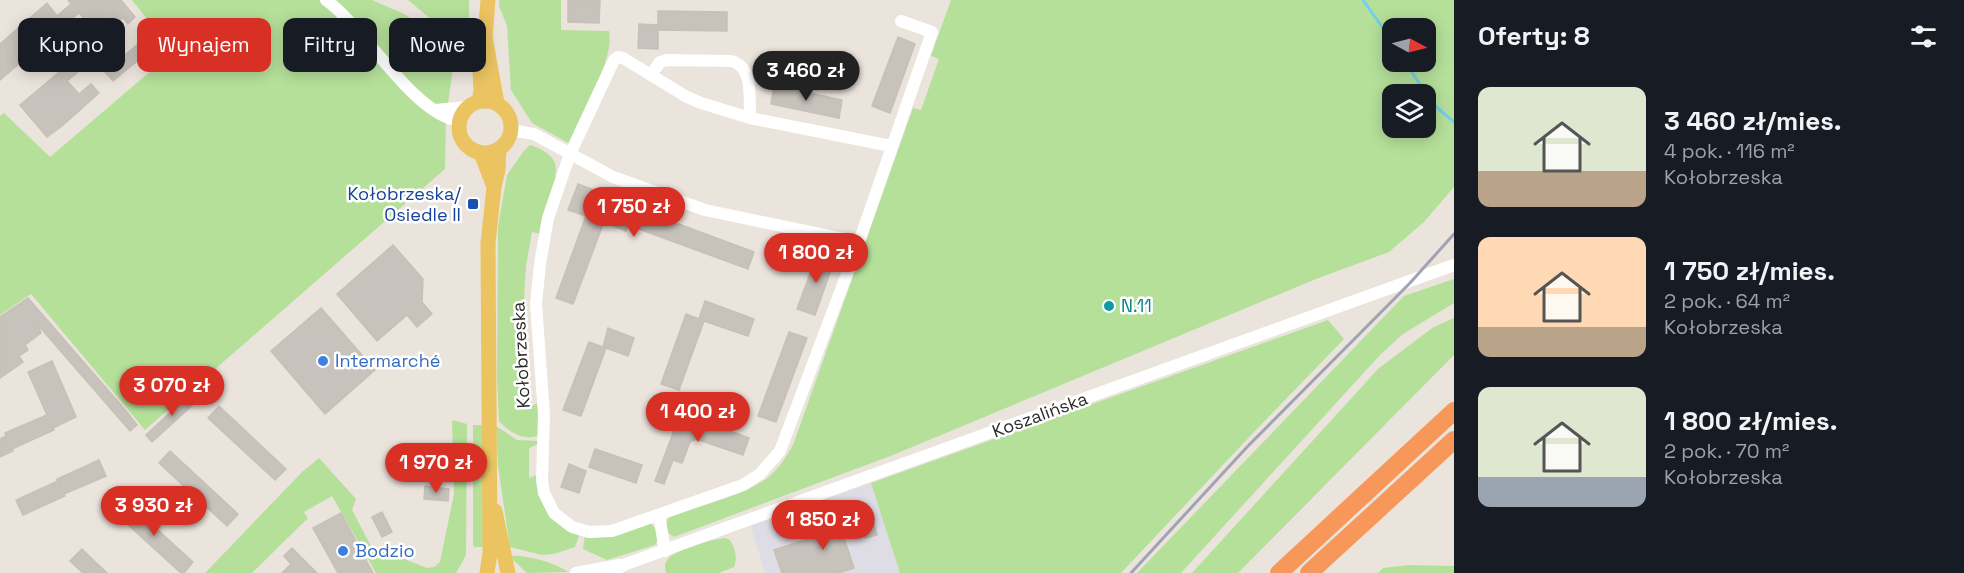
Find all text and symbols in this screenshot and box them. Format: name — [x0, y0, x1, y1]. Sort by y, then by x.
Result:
chip: Kupno — [18, 18, 125, 72]
chip: Wynajem — [137, 18, 271, 72]
chip: Filtry — [283, 18, 377, 72]
chip: Nowe — [389, 18, 486, 72]
north arrow — [1382, 18, 1436, 72]
map controls — [1382, 18, 1436, 138]
text: Oferty: 8 — [1478, 19, 1590, 53]
icon: filters — [1907, 20, 1940, 53]
pin: 3 460 zł — [744, 51, 868, 102]
text: 3 460 zł — [767, 57, 845, 83]
button: layers — [1382, 84, 1436, 138]
text: 3 460 zł/mies. — [1664, 104, 1842, 138]
icon: home — [1526, 111, 1598, 183]
text: 4 pok. · 116 m² — [1664, 138, 1795, 164]
text: Kołobrzeska — [1664, 164, 1783, 190]
place label: Kołobrzeska/ Osiedle II — [347, 182, 461, 226]
pin: 1 750 zł — [572, 187, 696, 238]
text: 1 750 zł — [597, 193, 671, 219]
marker: Kołobrzeska/ Osiedle II — [466, 197, 480, 211]
pin: 1 800 zł — [754, 233, 878, 284]
text: 1 800 zł — [778, 239, 854, 265]
text: 1 750 zł/mies. — [1664, 254, 1835, 288]
icon: home — [1526, 261, 1598, 333]
text: 2 pok. · 64 m² — [1664, 288, 1790, 314]
place label: N.11 — [1121, 294, 1152, 317]
marker: N.11 — [1102, 299, 1116, 313]
street label: Kołobrzeska — [506, 301, 535, 409]
text: Kołobrzeska — [1664, 314, 1783, 340]
place label: Intermarché — [335, 349, 440, 372]
marker: Intermarché — [316, 354, 330, 368]
pin: 3 070 zł — [110, 366, 234, 417]
text: 3 070 zł — [133, 372, 211, 398]
street label: Koszalińska — [989, 387, 1091, 442]
pin: 1 400 zł — [636, 392, 760, 443]
text: 1 400 zł — [660, 398, 736, 424]
text: 1 800 zł/mies. — [1664, 404, 1837, 438]
icon: home — [1526, 411, 1598, 483]
text: 2 pok. · 70 m² — [1664, 438, 1789, 464]
pin: 1 970 zł — [374, 443, 498, 494]
text: 1 970 zł — [399, 449, 473, 475]
text: Kołobrzeska — [1664, 464, 1783, 490]
pin: 3 930 zł — [92, 486, 216, 537]
text: 3 930 zł — [115, 492, 193, 518]
pin: 1 850 zł — [761, 500, 885, 551]
text: 1 850 zł — [786, 506, 860, 532]
place label: Bodzio — [355, 539, 415, 562]
marker: Bodzio — [336, 544, 350, 558]

